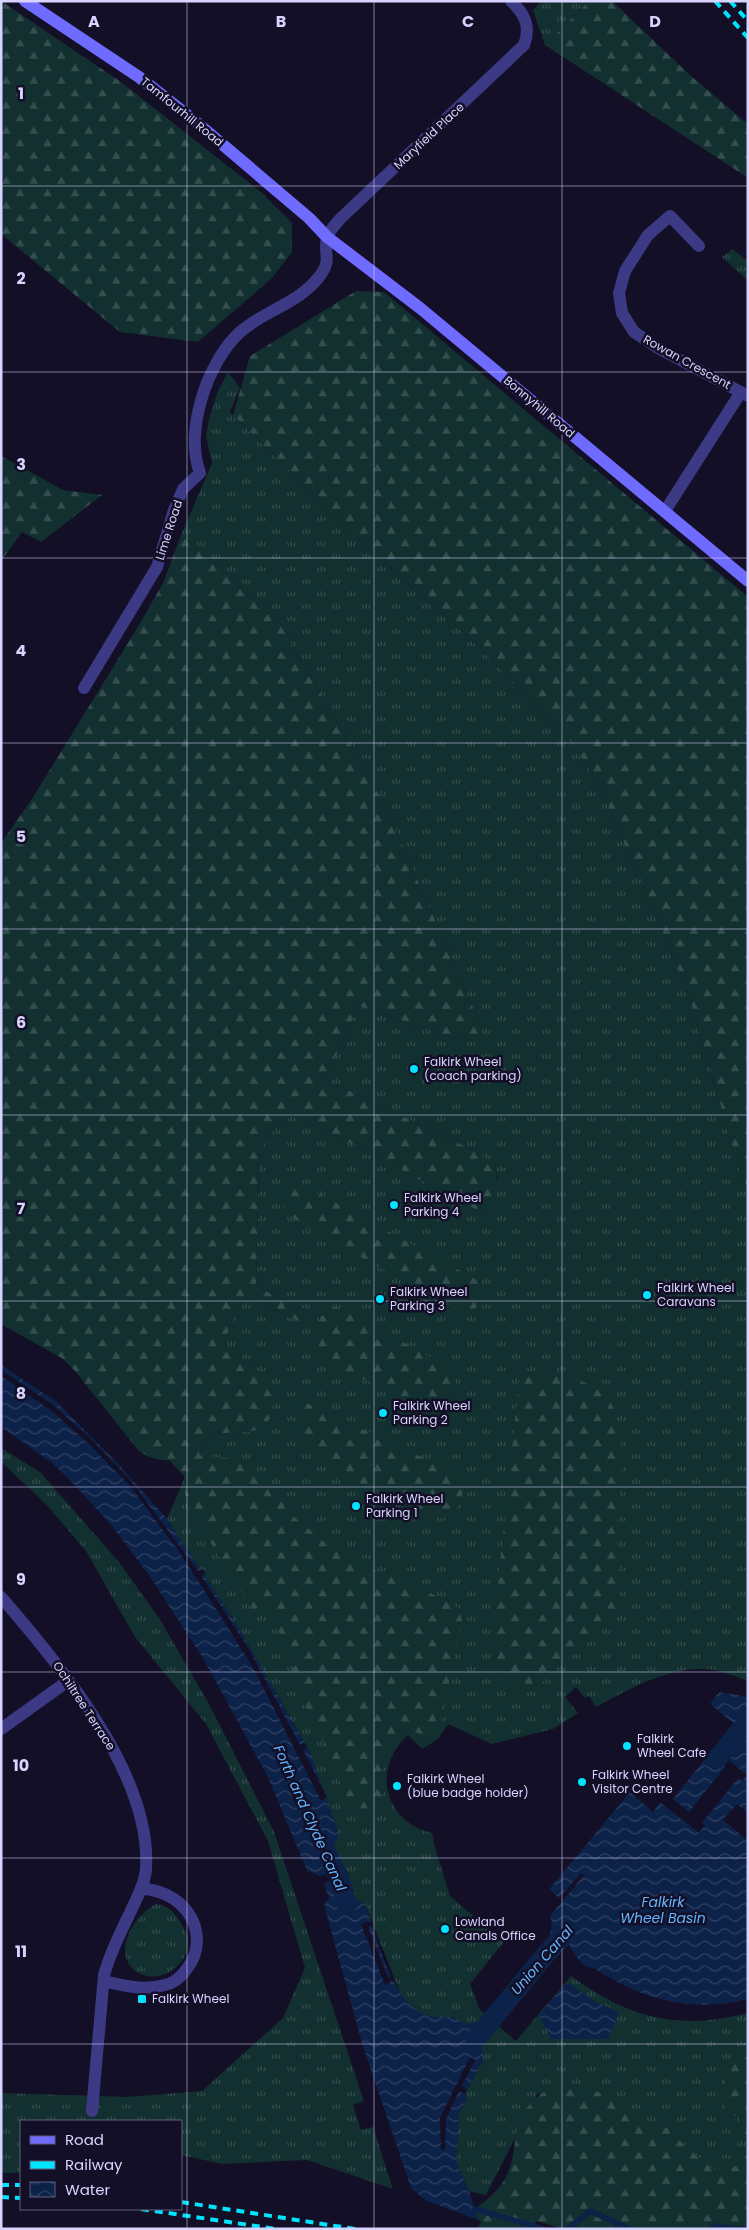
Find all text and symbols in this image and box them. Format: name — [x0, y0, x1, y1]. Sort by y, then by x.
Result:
text: A — [88, 10, 100, 33]
text: B — [276, 10, 286, 33]
text: C — [462, 10, 474, 33]
text: D — [649, 10, 661, 33]
street label: Tamfourhill Road — [137, 73, 227, 150]
text: 1 — [18, 82, 24, 105]
street label: Maryfield Place — [390, 98, 468, 173]
text: 2 — [16, 267, 26, 290]
street label: Rowan Crescent — [640, 330, 734, 393]
street label: Bonnyhill Road — [500, 372, 579, 441]
text: 3 — [16, 453, 26, 476]
street label: Lime Road — [151, 498, 186, 562]
text: 4 — [16, 639, 27, 662]
text: 5 — [16, 825, 26, 848]
text: 6 — [16, 1011, 26, 1034]
place label: Falkirk Wheel (coach parking) — [424, 1053, 522, 1084]
marker: Falkirk Wheel (coach parking) — [408, 1063, 420, 1075]
place label: Falkirk Wheel Parking 4 — [404, 1189, 481, 1220]
text: 7 — [17, 1197, 26, 1220]
marker: Falkirk Wheel Parking 4 — [388, 1199, 400, 1211]
place label: Falkirk Wheel Caravans — [657, 1279, 734, 1310]
place label: Falkirk Wheel Parking 3 — [390, 1283, 467, 1314]
marker: Falkirk Wheel Caravans — [641, 1289, 653, 1301]
marker: Falkirk Wheel Parking 3 — [374, 1293, 386, 1305]
text: 8 — [16, 1382, 26, 1405]
place label: Falkirk Wheel Parking 2 — [393, 1397, 470, 1428]
marker: Falkirk Wheel Parking 2 — [377, 1407, 389, 1419]
place label: Falkirk Wheel Parking 1 — [366, 1490, 443, 1521]
marker: Falkirk Wheel Parking 1 — [350, 1500, 362, 1512]
text: 9 — [16, 1568, 26, 1591]
street label: Ochiltree Terrace — [49, 1658, 120, 1754]
place label: Falkirk Wheel Cafe — [637, 1730, 706, 1761]
marker: Falkirk Wheel Cafe — [621, 1740, 633, 1752]
water label: Forth and Clyde Canal — [269, 1742, 352, 1895]
text: 10 — [13, 1754, 29, 1777]
place label: Falkirk Wheel Visitor Centre — [592, 1766, 673, 1797]
place label: Falkirk Wheel (blue badge holder) — [407, 1770, 529, 1801]
marker: Falkirk Wheel Visitor Centre — [576, 1776, 588, 1788]
marker: Falkirk Wheel (blue badge holder) — [391, 1780, 403, 1792]
water label: Falkirk Wheel Basin — [620, 1892, 706, 1928]
place label: Lowland Canals Office — [455, 1913, 536, 1944]
water label: Union Canal — [506, 1921, 578, 1999]
marker: Lowland Canals Office — [439, 1923, 451, 1935]
text: 11 — [15, 1940, 27, 1963]
place label: Falkirk Wheel — [152, 1990, 229, 2007]
marker: Falkirk Wheel — [136, 1993, 148, 2005]
legend — [20, 2120, 182, 2210]
text: Road — [65, 2129, 104, 2150]
text: Railway — [65, 2154, 123, 2175]
text: Water — [65, 2179, 111, 2200]

